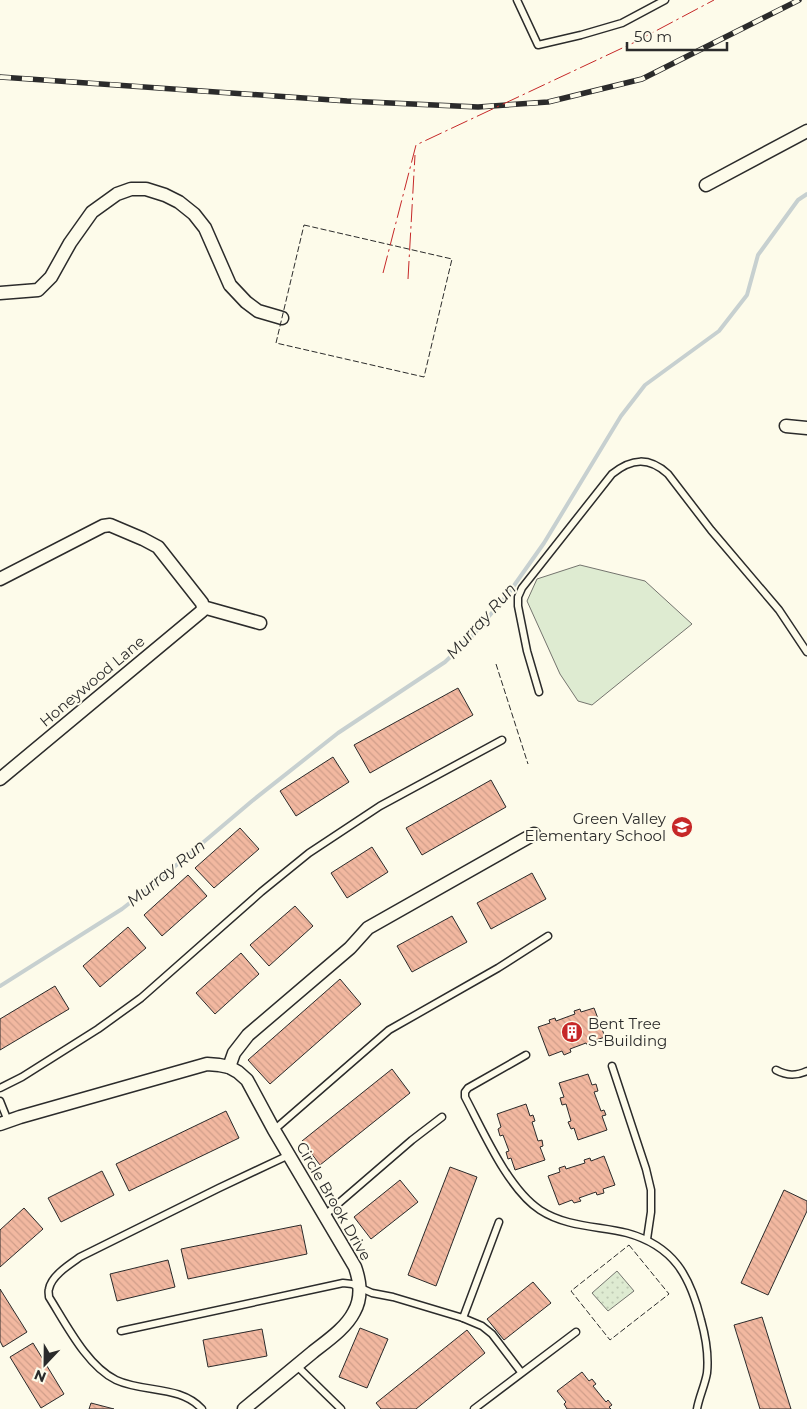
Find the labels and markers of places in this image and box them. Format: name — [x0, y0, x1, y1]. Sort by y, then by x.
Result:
place label: Green Valley Elementary School — [525, 809, 667, 845]
school or university icon: Green Valley Elementary School — [670, 815, 694, 839]
place label: Bent Tree S-Building — [588, 1014, 667, 1050]
building icon: Bent Tree S-Building — [560, 1020, 584, 1044]

